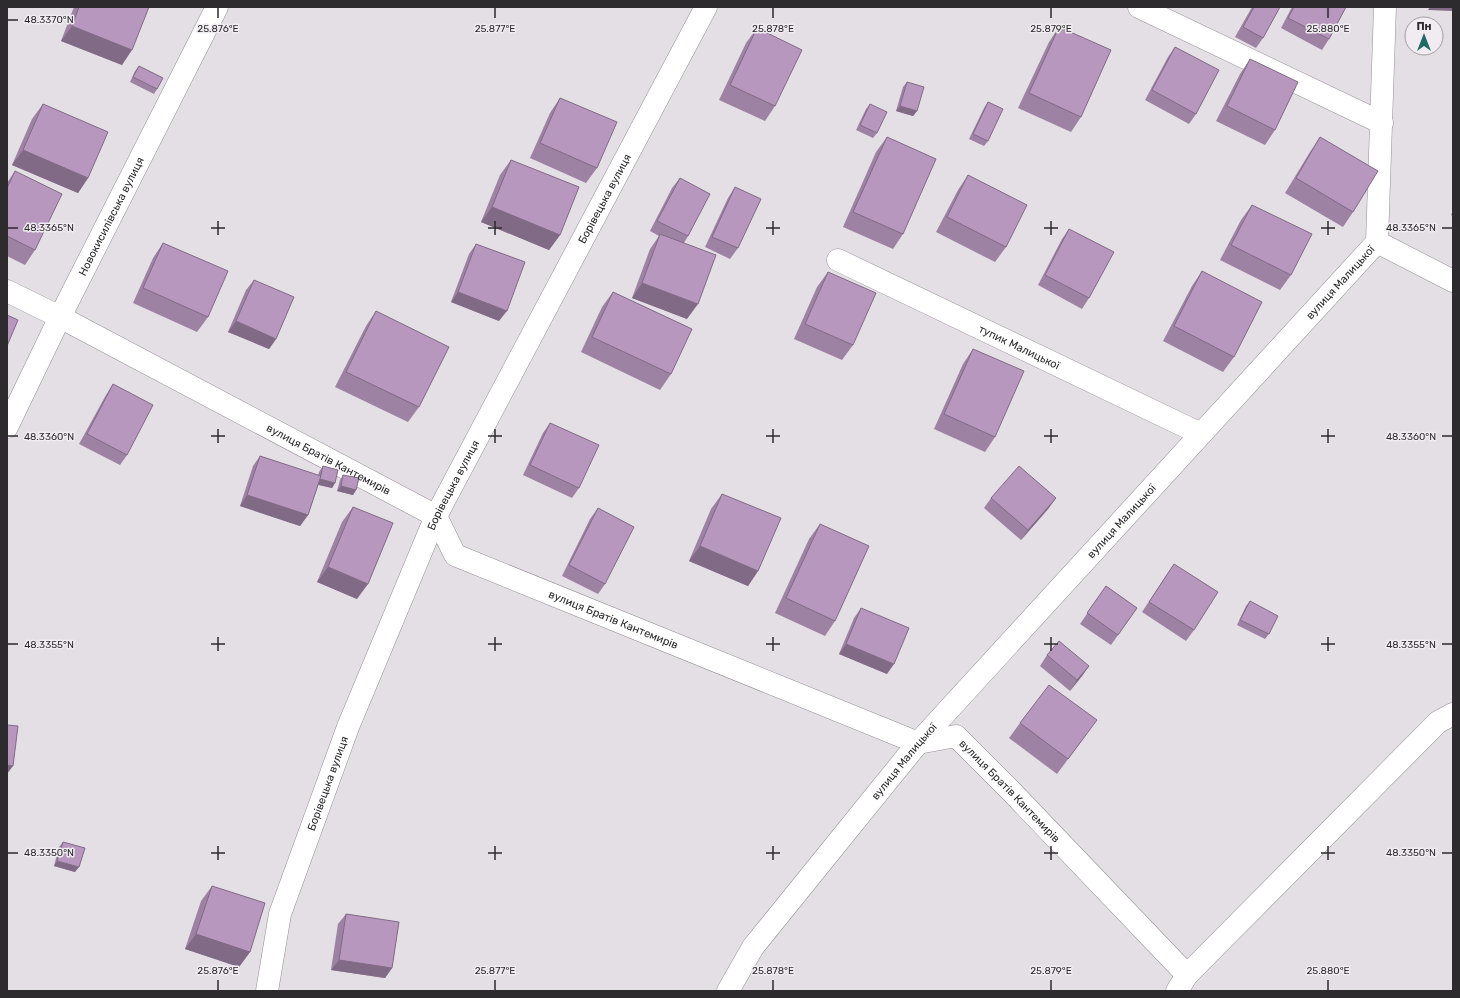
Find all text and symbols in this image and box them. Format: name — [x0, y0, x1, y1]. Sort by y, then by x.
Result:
text: 48.3370°N — [24, 14, 74, 26]
north arrow — [1404, 16, 1444, 56]
text: Пн — [1416, 20, 1432, 33]
text: 25.876°E — [197, 23, 239, 35]
text: 25.877°E — [475, 23, 515, 35]
text: 25.878°E — [752, 23, 794, 35]
text: 25.879°E — [1030, 23, 1072, 35]
text: 25.880°E — [1306, 23, 1350, 35]
street label: Борівецька вулиця — [575, 151, 633, 246]
street label: Новокисилівська вулиця — [76, 155, 146, 278]
text: 48.3365°N — [24, 222, 74, 234]
text: 48.3365°N — [1386, 222, 1436, 234]
street label: вулиця Малицької — [1303, 242, 1377, 322]
street label: тупик Малицької — [977, 322, 1062, 372]
street label: вулиця Братів Кантемирів — [264, 421, 393, 497]
text: 48.3360°N — [24, 431, 74, 443]
text: 48.3360°N — [1386, 431, 1436, 443]
street label: Борівецька вулиця — [424, 438, 482, 532]
street label: вулиця Малицької — [1084, 481, 1159, 561]
street label: вулиця Братів Кантемирів — [547, 587, 680, 651]
text: 48.3355°N — [24, 639, 74, 651]
text: 48.3355°N — [1386, 639, 1436, 651]
street label: вулиця Малицької — [869, 720, 940, 802]
street label: Борівецька вулиця — [304, 734, 351, 833]
street label: вулиця Братів Кантемирів — [957, 737, 1063, 845]
text: 48.3350°N — [24, 847, 74, 859]
text: 48.3350°N — [1386, 847, 1436, 859]
text: 25.876°E — [197, 965, 239, 977]
text: 25.877°E — [475, 965, 515, 977]
text: 25.878°E — [752, 965, 794, 977]
text: 25.879°E — [1030, 965, 1072, 977]
text: 25.880°E — [1306, 965, 1350, 977]

